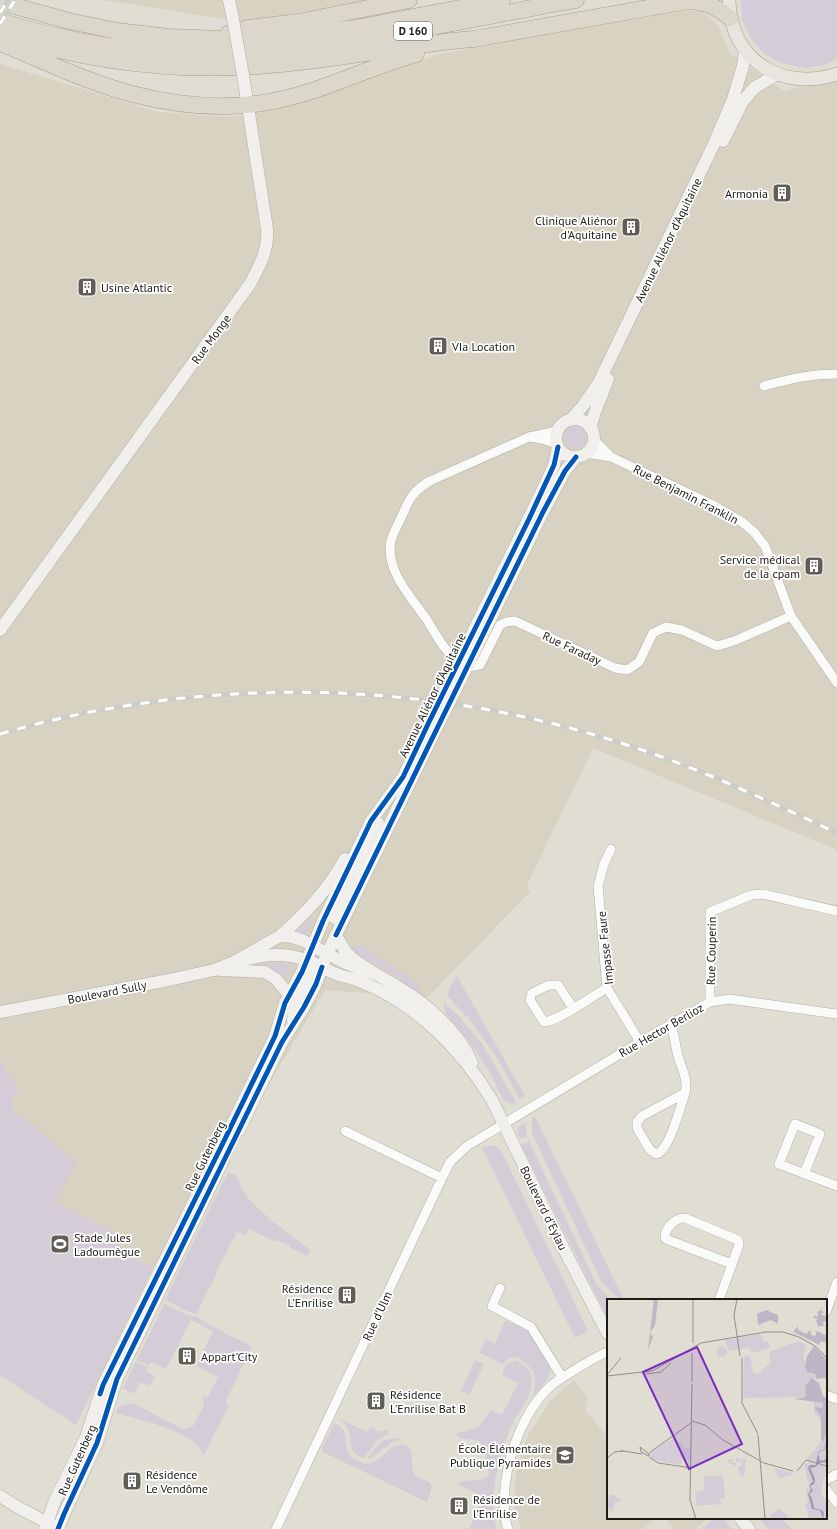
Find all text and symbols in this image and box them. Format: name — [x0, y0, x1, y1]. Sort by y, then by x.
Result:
road number: D 160 — [394, 22, 432, 40]
street label: Avenue Aliénor d'Aquitaine — [631, 175, 705, 305]
building icon: Armonia — [771, 182, 793, 204]
place label: Armonia — [725, 186, 768, 201]
place label: Clinique Aliénor d'Aquitaine — [535, 213, 617, 242]
building icon: Clinique Aliénor d'Aquitaine — [620, 216, 642, 238]
building icon: Usine Atlantic — [76, 276, 98, 298]
place label: Usine Atlantic — [101, 280, 173, 295]
street label: Rue Monge — [188, 311, 234, 367]
building icon: VIa Location — [427, 335, 449, 357]
place label: VIa Location — [451, 339, 515, 354]
street label: Rue Benjamin Franklin — [631, 461, 741, 527]
place label: Service médical de la cpam — [720, 552, 800, 581]
building icon: Service médical de la cpam — [803, 555, 825, 577]
street label: Rue Faraday — [540, 628, 604, 668]
street label: Avenue Aliénor d'Aquitaine — [395, 630, 469, 760]
street label: Impasse Faure — [594, 910, 616, 986]
street label: Rue Couperin — [703, 917, 719, 985]
street label: Boulevard Sully — [66, 977, 148, 1007]
street label: Rue Hector Berlioz — [616, 1000, 706, 1060]
street label: Rue Gutenberg — [182, 1118, 228, 1194]
street label: Boulevard d'Eylau — [517, 1163, 571, 1253]
place label: Stade Jules Ladoumègue — [74, 1230, 140, 1259]
sports icon: Stade Jules Ladoumègue — [49, 1233, 71, 1255]
place label: Résidence L'Enrilise — [282, 1281, 333, 1310]
building icon: Résidence L'Enrilise — [336, 1284, 358, 1306]
street label: Rue d'Ulm — [359, 1289, 395, 1343]
inset map — [607, 1299, 827, 1519]
building icon: Appart'City — [176, 1345, 198, 1367]
place label: Appart'City — [201, 1349, 258, 1364]
place label: Résidence L'Enrilise Bat B — [390, 1387, 466, 1416]
building icon: Résidence L'Enrilise Bat B — [365, 1390, 387, 1412]
street label: Rue Gutenberg — [55, 1422, 99, 1498]
place label: École Élémentaire Publique Pyramides — [450, 1441, 551, 1470]
school or university icon: École Élémentaire Publique Pyramides — [554, 1444, 576, 1466]
place label: Résidence Le Vendôme — [146, 1467, 208, 1496]
building icon: Résidence Le Vendôme — [121, 1470, 143, 1492]
place label: Résidence de l’Enrilise — [473, 1492, 540, 1521]
building icon: Résidence de l’Enrilise — [448, 1495, 470, 1517]

